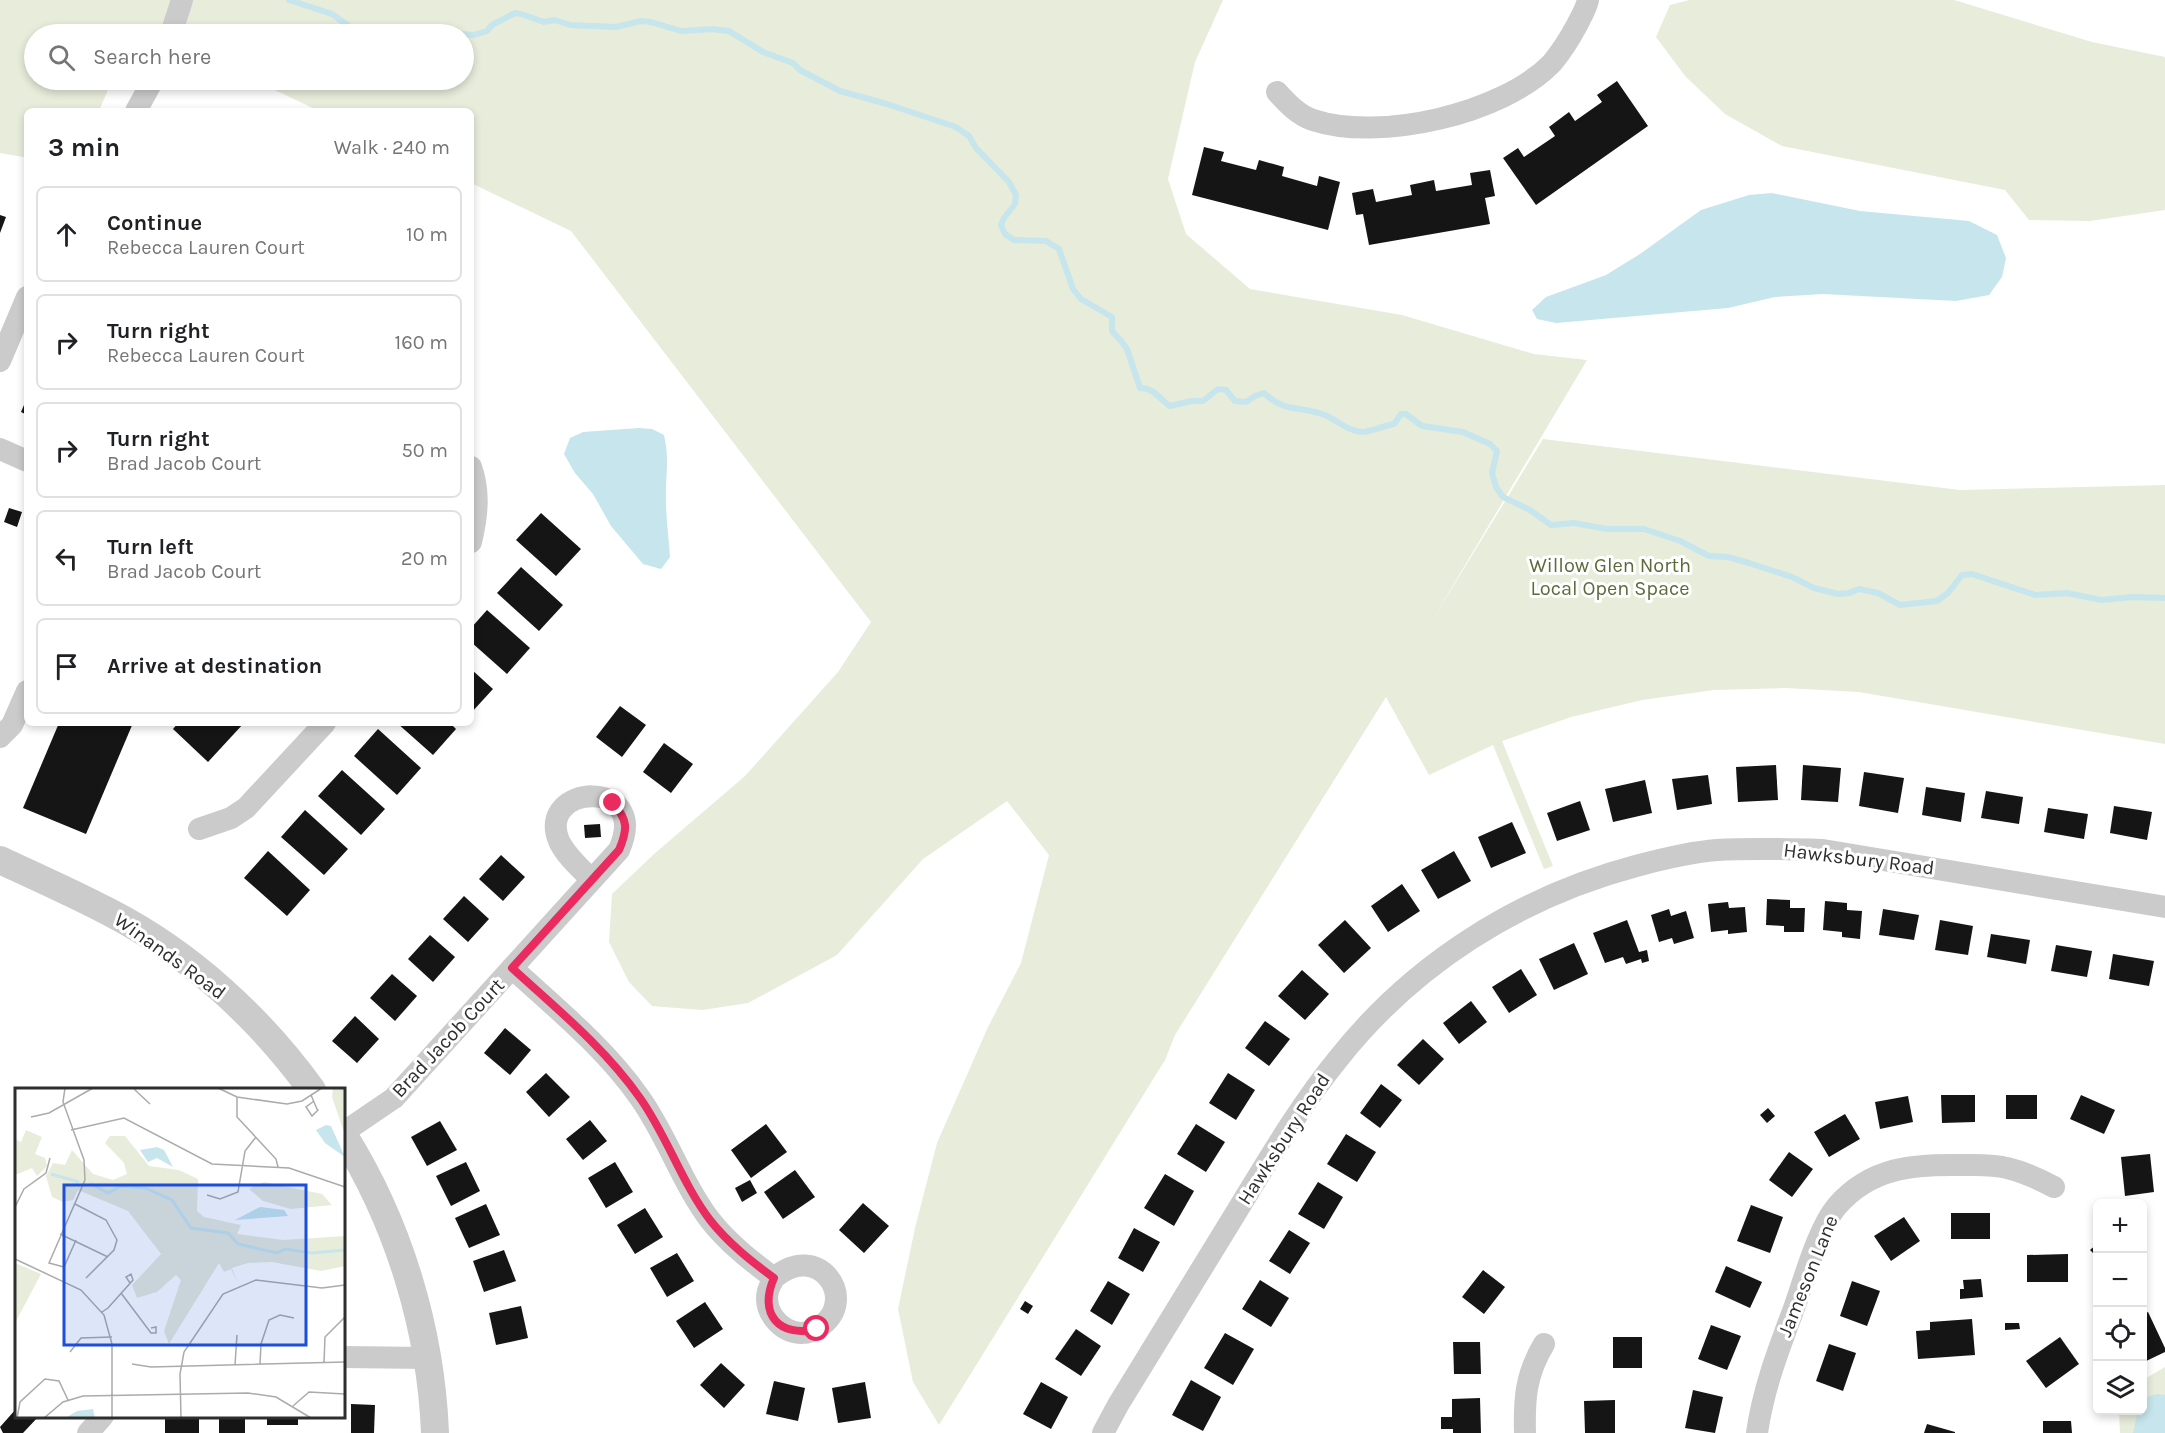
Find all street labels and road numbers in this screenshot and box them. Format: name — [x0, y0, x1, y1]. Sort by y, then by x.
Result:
street label: Hawksbury Road — [1782, 838, 1936, 880]
street label: Winands Road — [110, 908, 230, 1004]
street label: Brad Jacob Court — [387, 973, 509, 1102]
street label: Hawksbury Road — [1233, 1069, 1335, 1209]
street label: Jameson Lane — [1773, 1212, 1843, 1340]

